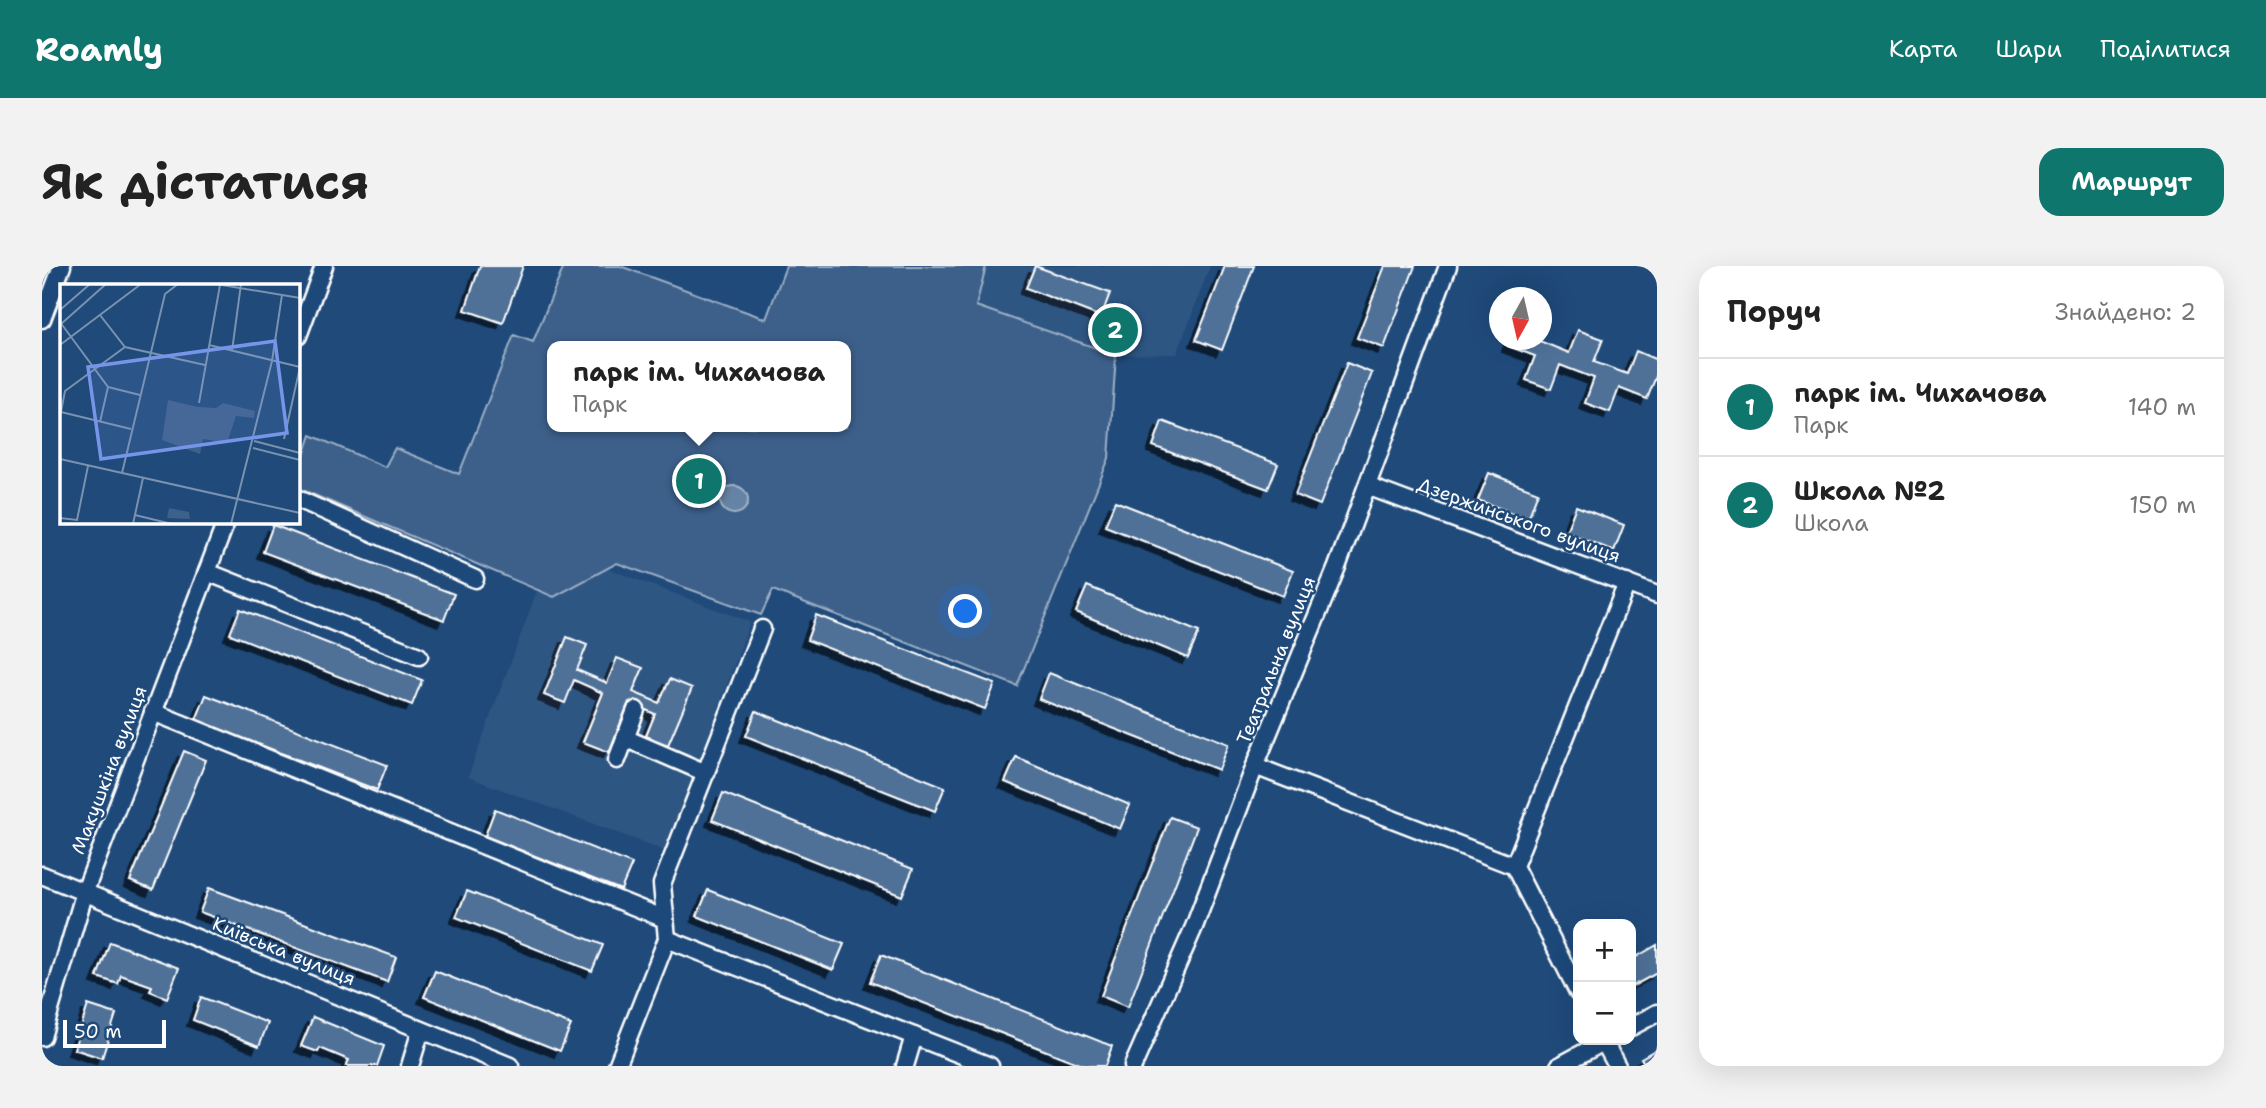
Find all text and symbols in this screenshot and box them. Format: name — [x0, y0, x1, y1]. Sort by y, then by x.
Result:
text: Roamly — [35, 27, 163, 72]
text: Карта — [1889, 33, 1957, 65]
text: Шари — [1995, 33, 2062, 65]
text: Поділитися — [2100, 33, 2231, 65]
button: Маршрут — [2039, 148, 2224, 216]
text: Як дістатися — [42, 149, 369, 215]
inset map — [60, 284, 299, 523]
north arrow — [1489, 287, 1552, 350]
text: Поруч — [1727, 291, 1821, 332]
text: Знайдено: 2 — [2055, 297, 2196, 327]
pin: 2 — [1092, 304, 1138, 356]
popup — [547, 341, 851, 432]
text: парк ім. Чихачова — [573, 354, 825, 389]
text: парк ім. Чихачова — [1794, 375, 2047, 410]
text: Парк — [573, 389, 627, 419]
text: 1 — [1745, 392, 1755, 422]
text: 140 m — [2128, 392, 2196, 422]
text: Парк — [1794, 410, 1849, 440]
pin: 1 — [676, 455, 722, 507]
street label: Дзержинського вулиця — [1414, 472, 1624, 568]
text: Школа №2 — [1794, 473, 1945, 508]
text: 2 — [1742, 490, 1758, 520]
text: 150 m — [2129, 490, 2196, 520]
text: Школа — [1794, 508, 1869, 538]
street label: Театральна вулиця — [1231, 572, 1321, 748]
your location — [948, 594, 982, 628]
street label: Макушкіна вулиця — [65, 682, 153, 858]
street label: Київська вулиця — [209, 911, 359, 991]
map controls — [1573, 919, 1636, 1045]
button: + — [1573, 919, 1636, 982]
button: − — [1573, 982, 1636, 1045]
scale bar — [63, 1017, 166, 1049]
text: 50 m — [74, 1019, 122, 1044]

